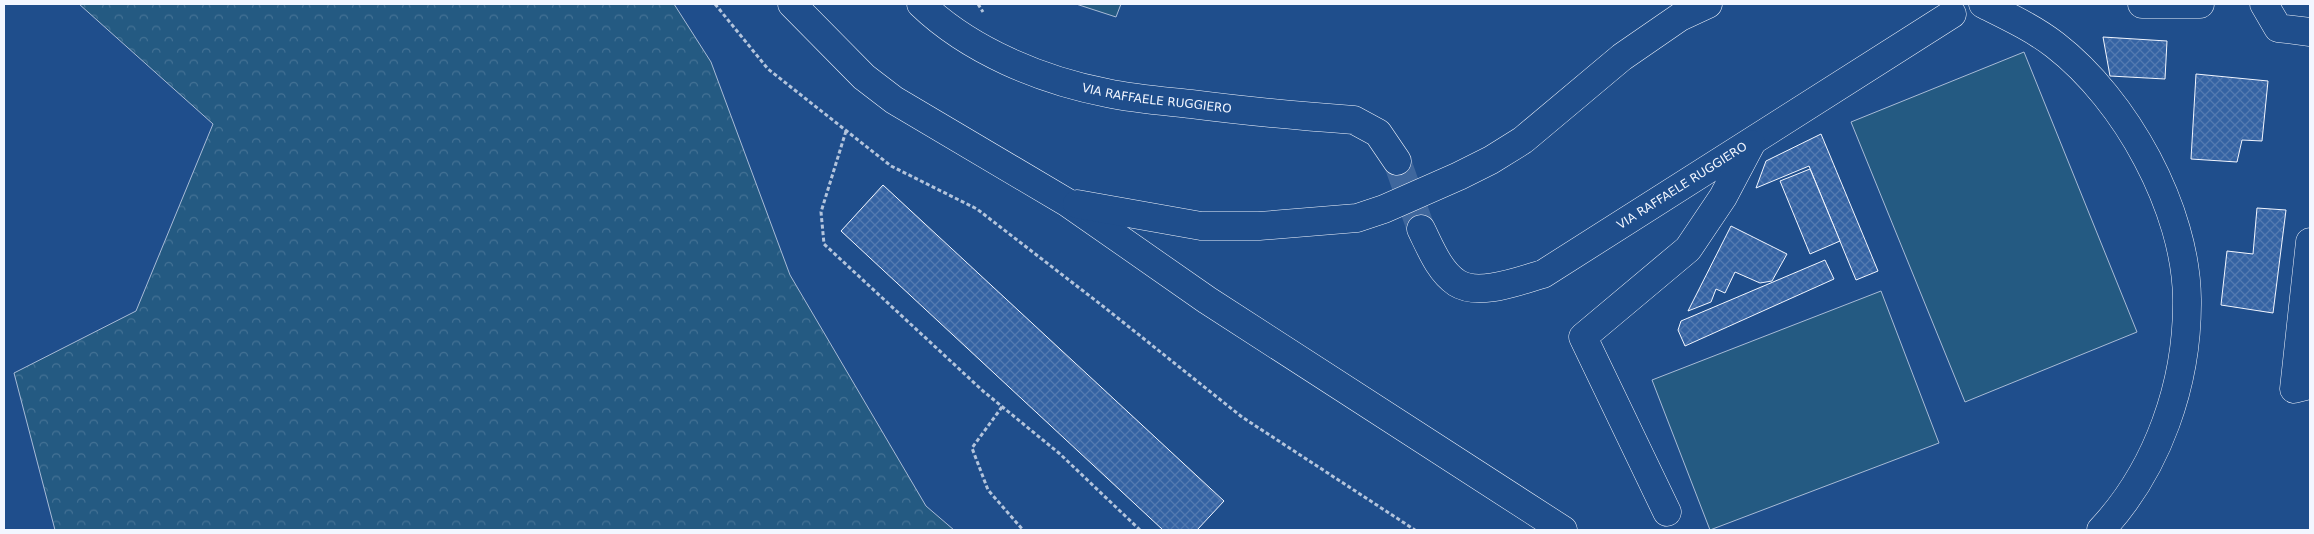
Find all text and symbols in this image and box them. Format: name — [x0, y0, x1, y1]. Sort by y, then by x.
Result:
street label: VIA RAFFAELE RUGGIERO — [1081, 81, 1233, 116]
street label: VIA RAFFAELE RUGGIERO — [1614, 139, 1750, 232]

